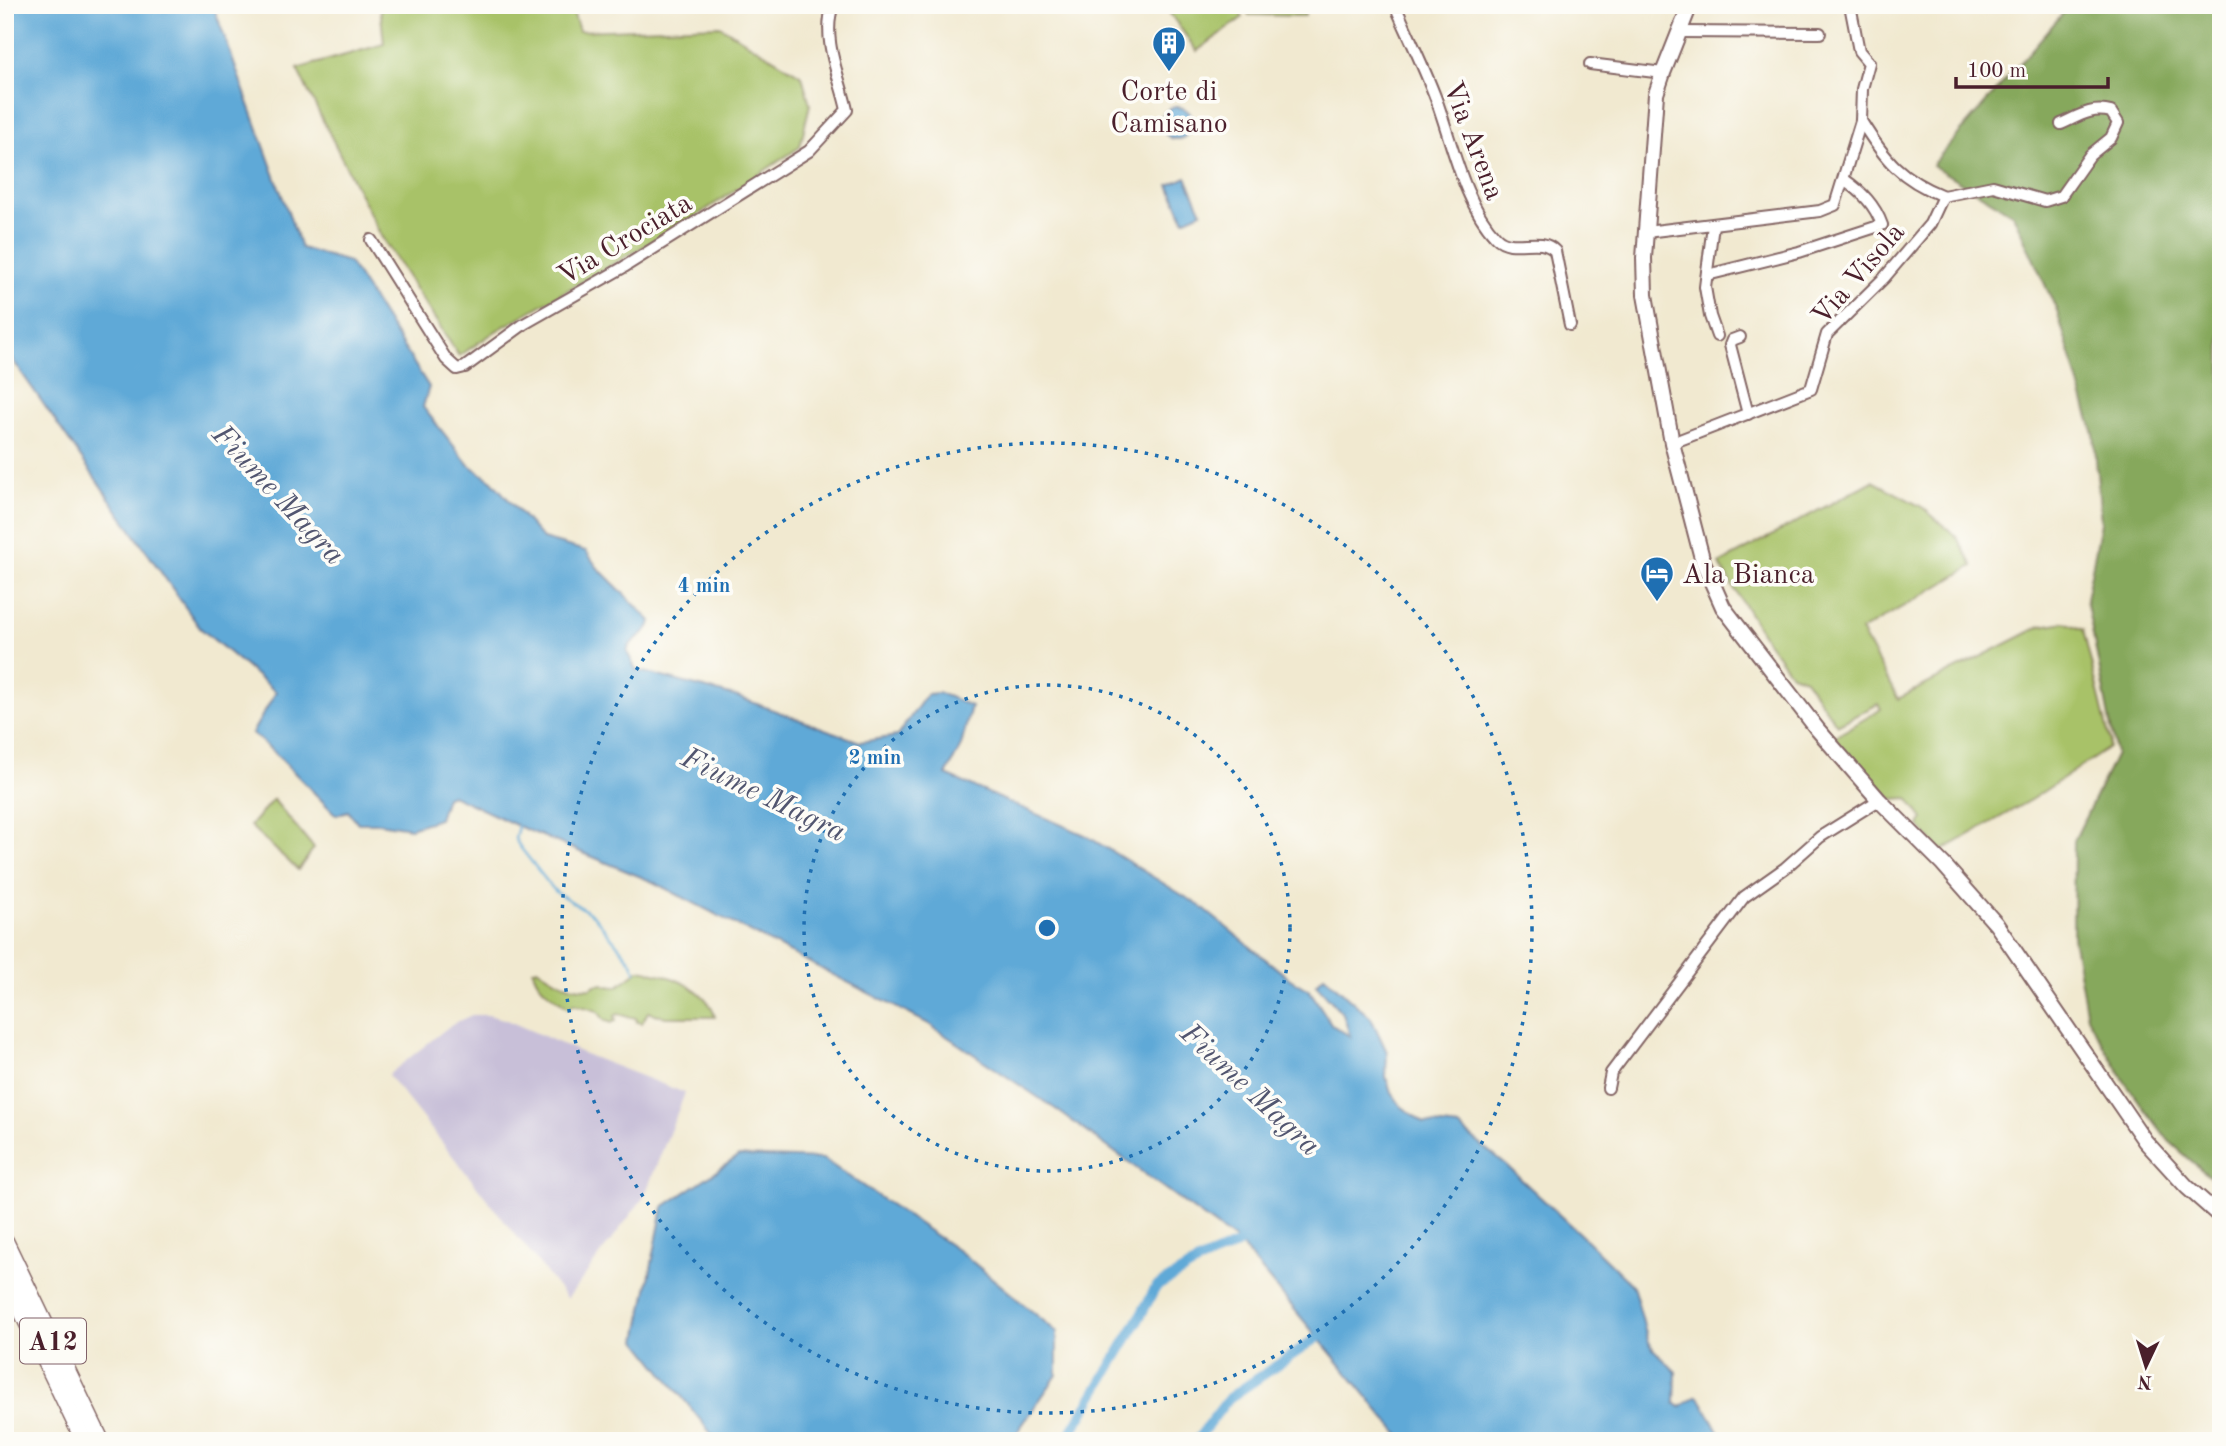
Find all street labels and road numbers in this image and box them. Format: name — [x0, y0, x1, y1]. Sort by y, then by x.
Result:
street label: Via Arena — [1437, 78, 1508, 204]
street label: Via Crociata — [554, 190, 698, 291]
street label: Via Visola — [1808, 218, 1911, 331]
road number: A12 — [20, 1318, 86, 1364]

